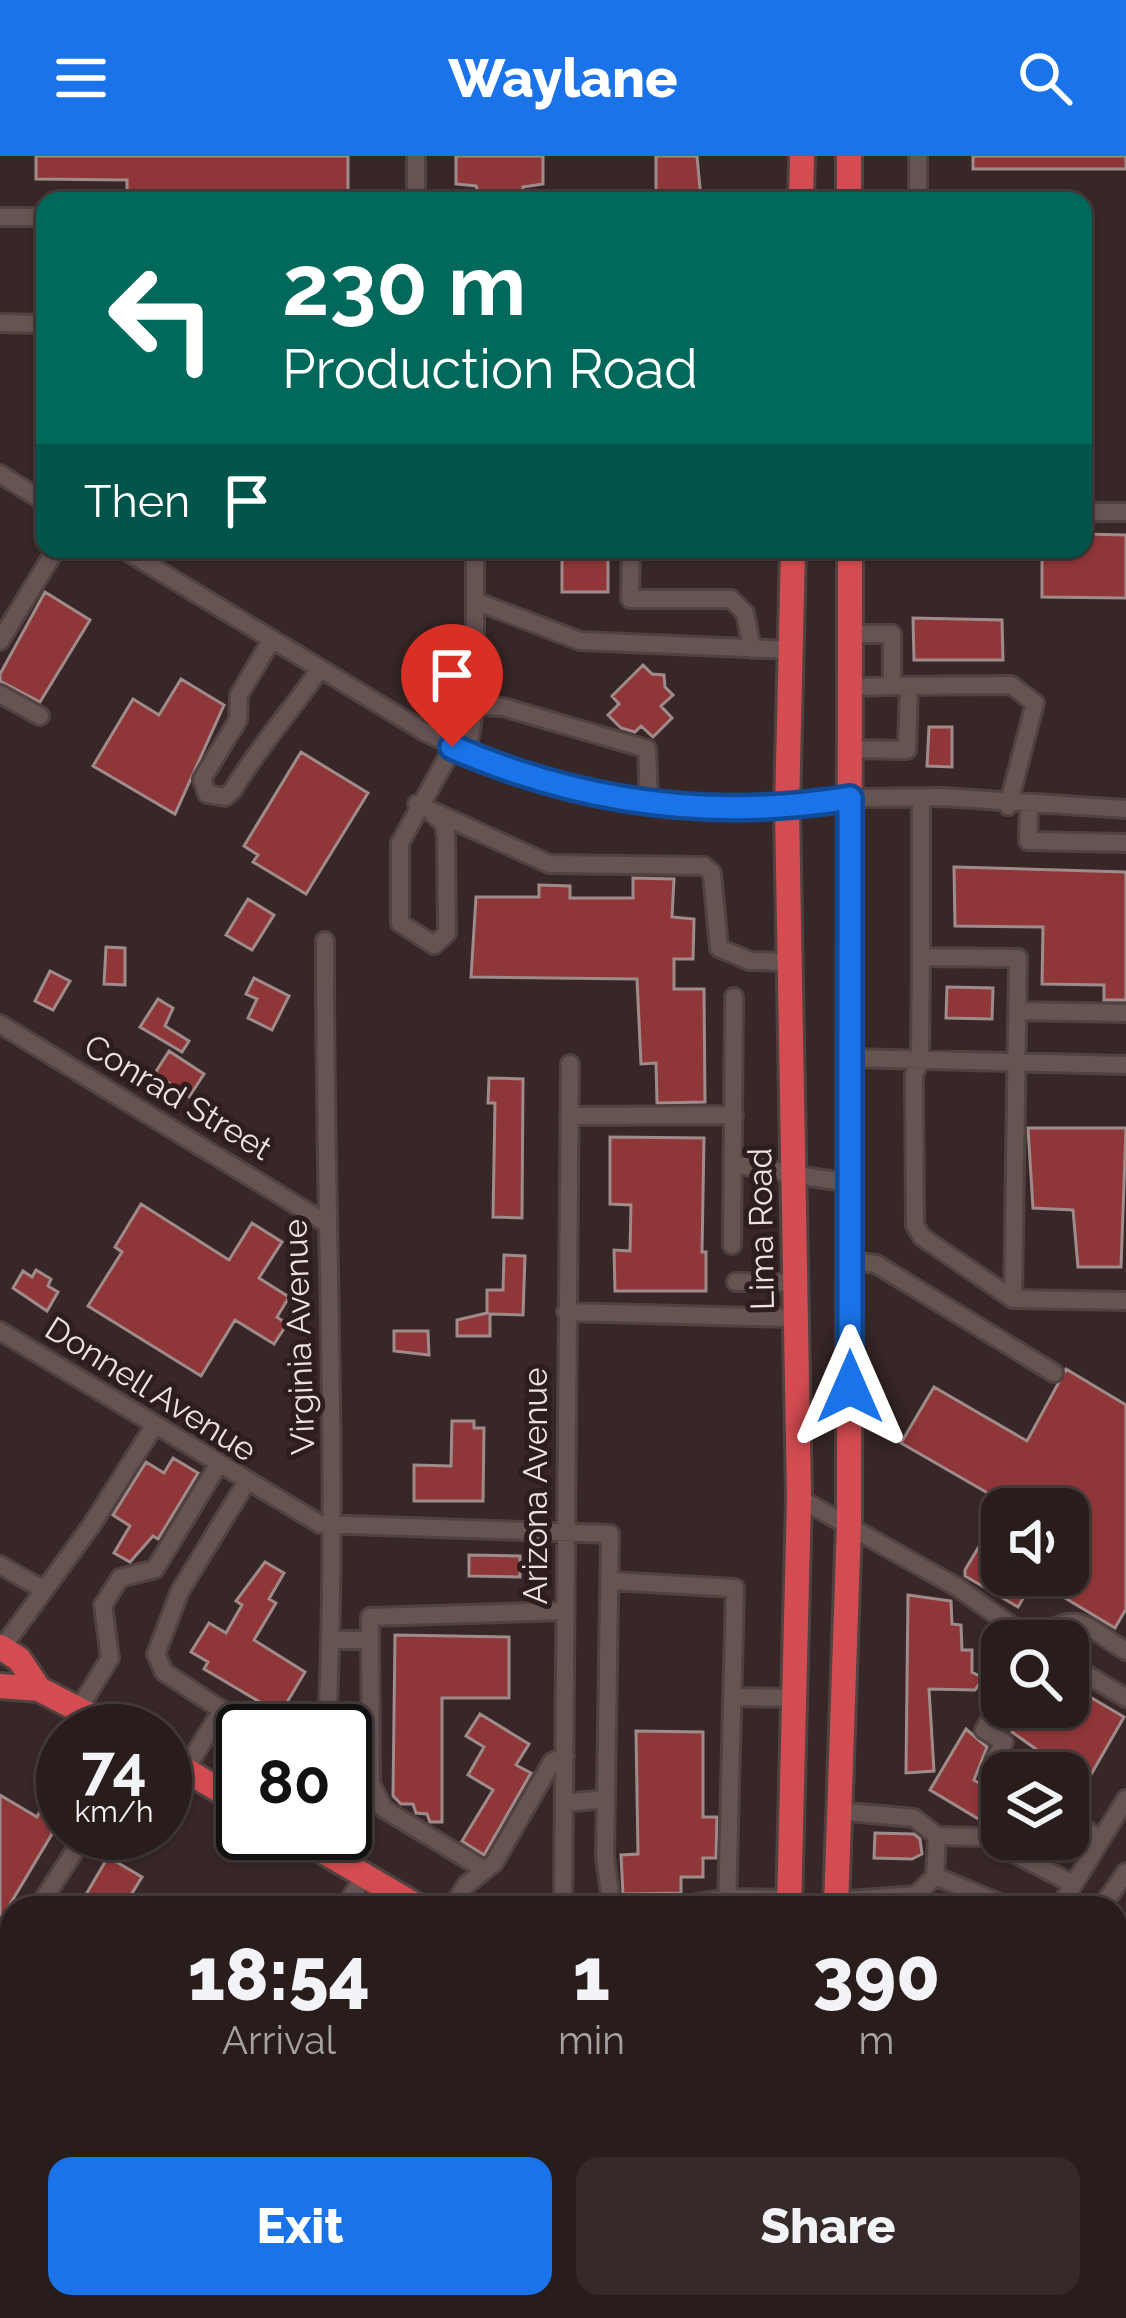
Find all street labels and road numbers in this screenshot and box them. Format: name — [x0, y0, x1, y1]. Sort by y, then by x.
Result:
street label: Conrad Street — [77, 1026, 279, 1168]
street label: Lima Road — [740, 1148, 782, 1310]
street label: Virginia Avenue — [275, 1218, 323, 1456]
street label: Donnell Avenue — [38, 1309, 264, 1469]
street label: Arizona Avenue — [516, 1367, 555, 1605]

